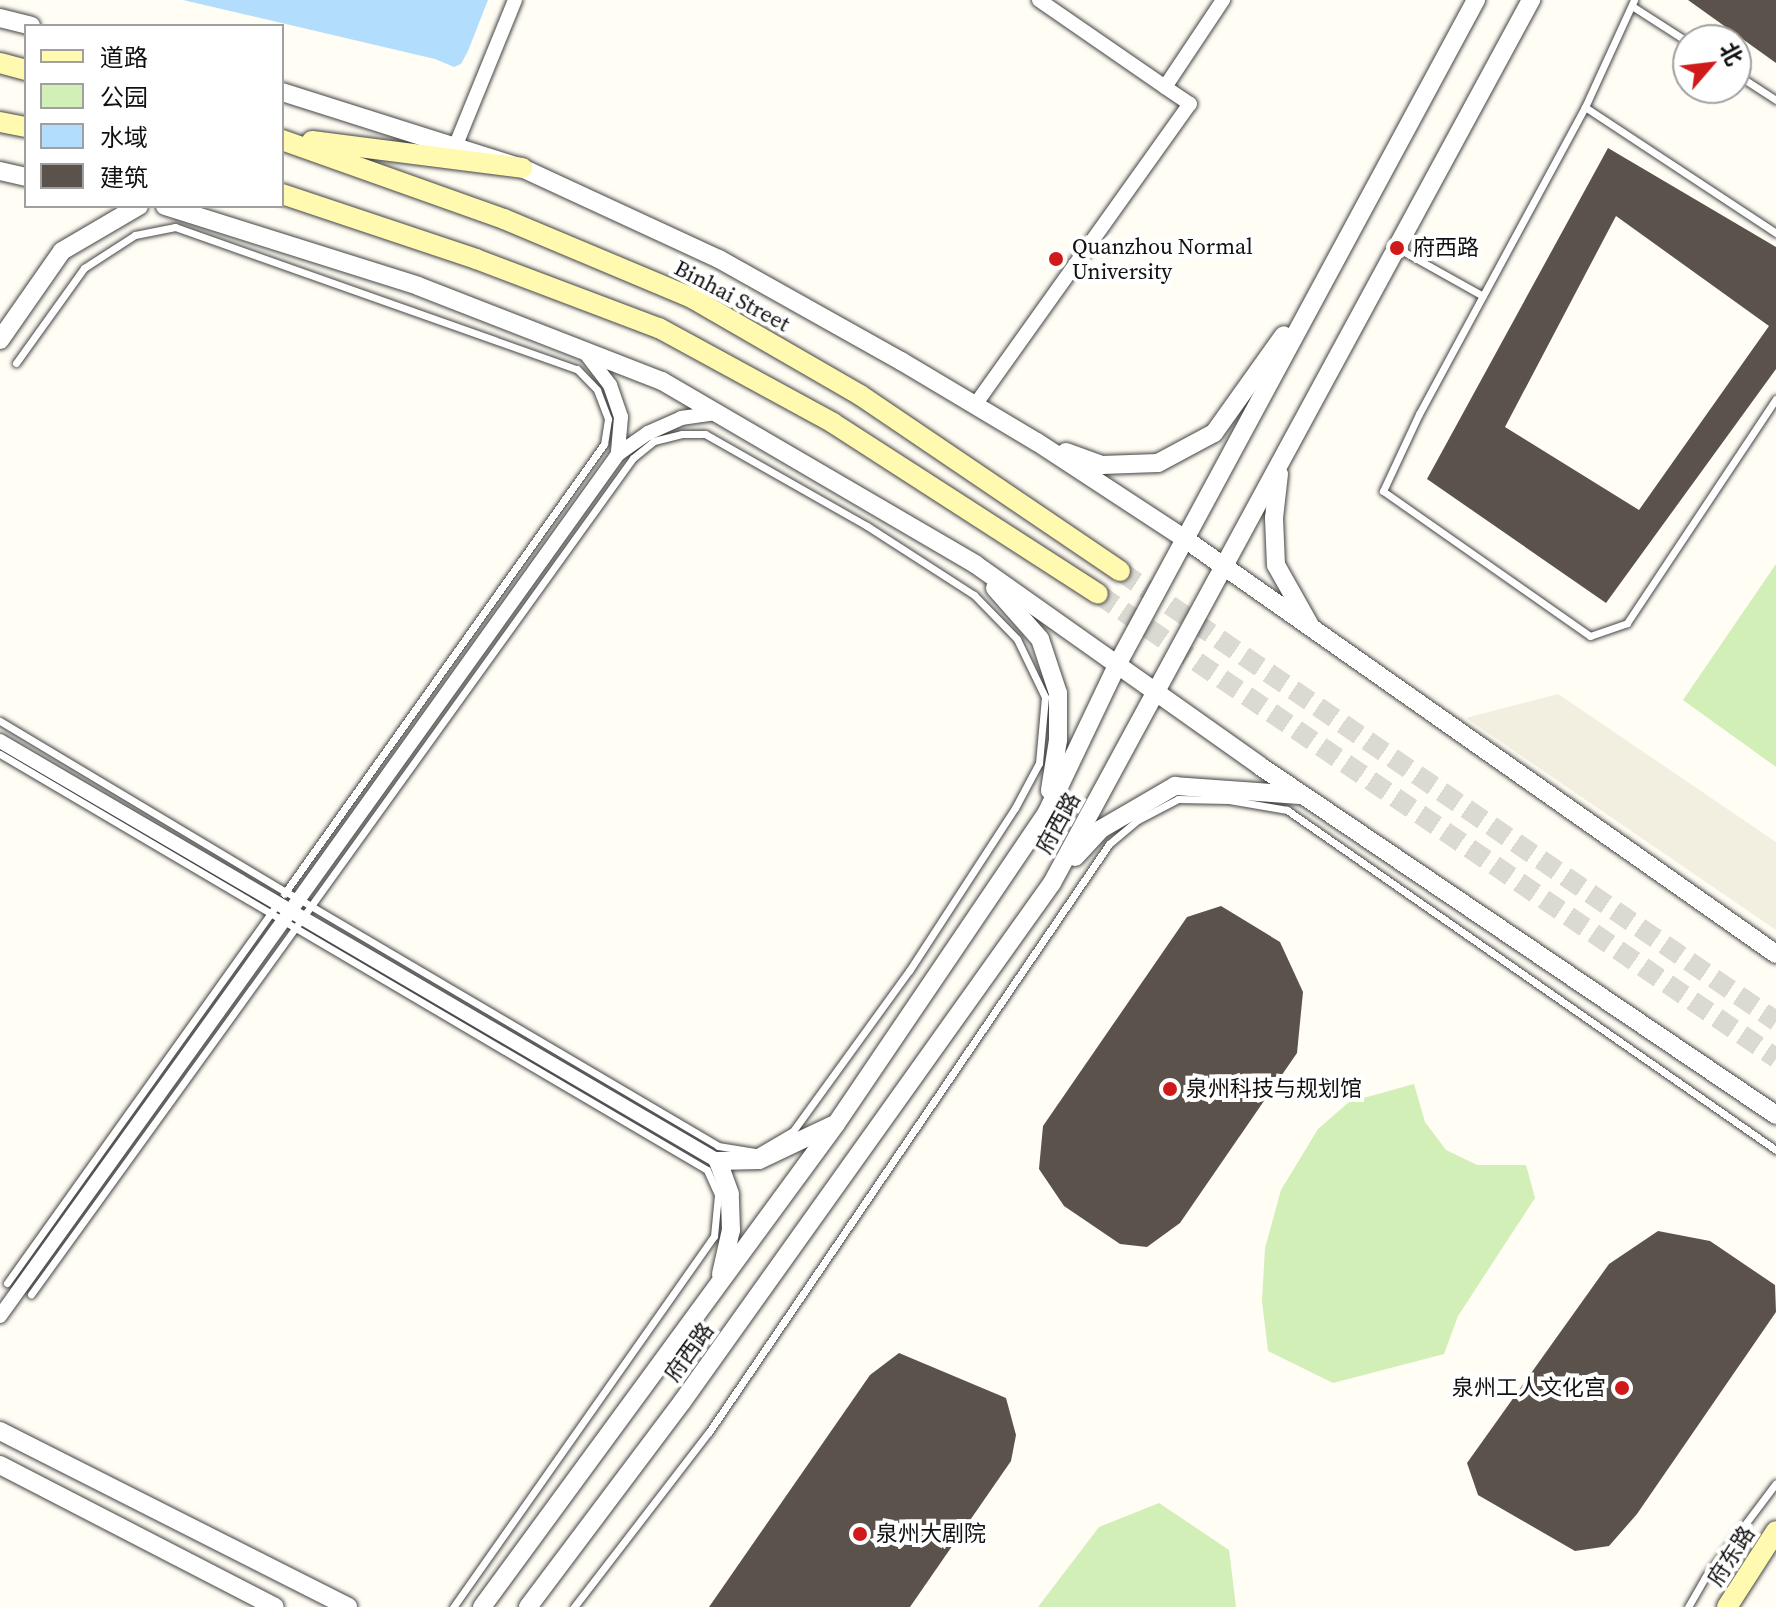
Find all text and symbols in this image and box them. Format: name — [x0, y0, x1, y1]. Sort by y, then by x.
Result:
legend — [24, 24, 284, 208]
north arrow — [1672, 24, 1752, 104]
text: 北 — [1713, 37, 1750, 70]
text: 道路 — [100, 41, 148, 74]
text: 公园 — [100, 81, 148, 114]
text: 水域 — [100, 121, 148, 154]
text: 建筑 — [100, 161, 148, 194]
place label: Quanzhou Normal University — [1072, 233, 1253, 284]
place label: 府西路 — [1413, 235, 1479, 261]
marker: 府西路 — [1388, 239, 1406, 257]
marker: Quanzhou Normal University — [1047, 250, 1065, 268]
street label: Binhai Street — [670, 255, 794, 337]
street label: 府西路 — [1030, 788, 1086, 858]
place label: 泉州科技与规划馆 — [1186, 1076, 1362, 1102]
marker: 泉州科技与规划馆 — [1161, 1080, 1179, 1098]
street label: 府西路 — [659, 1318, 719, 1386]
place label: 泉州工人文化宫 — [1452, 1375, 1606, 1401]
marker: 泉州工人文化宫 — [1613, 1379, 1631, 1397]
place label: 泉州大剧院 — [876, 1521, 986, 1547]
street label: 府东路 — [1702, 1521, 1760, 1591]
marker: 泉州大剧院 — [851, 1525, 869, 1543]

